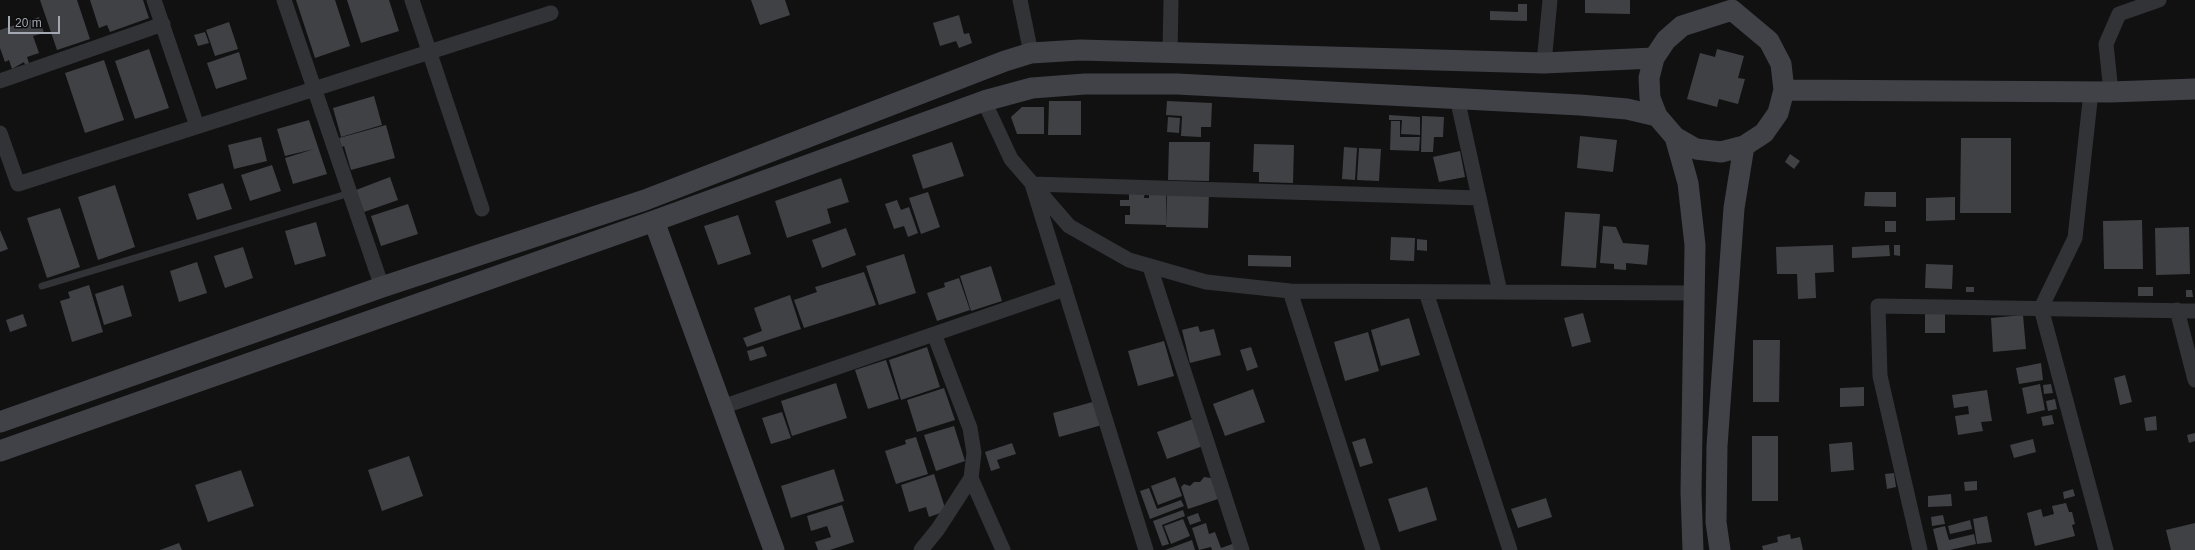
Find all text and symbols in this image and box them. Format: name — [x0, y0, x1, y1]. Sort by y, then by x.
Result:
scale bar — [10, 8, 62, 34]
text: 20 m — [15, 16, 42, 30]

